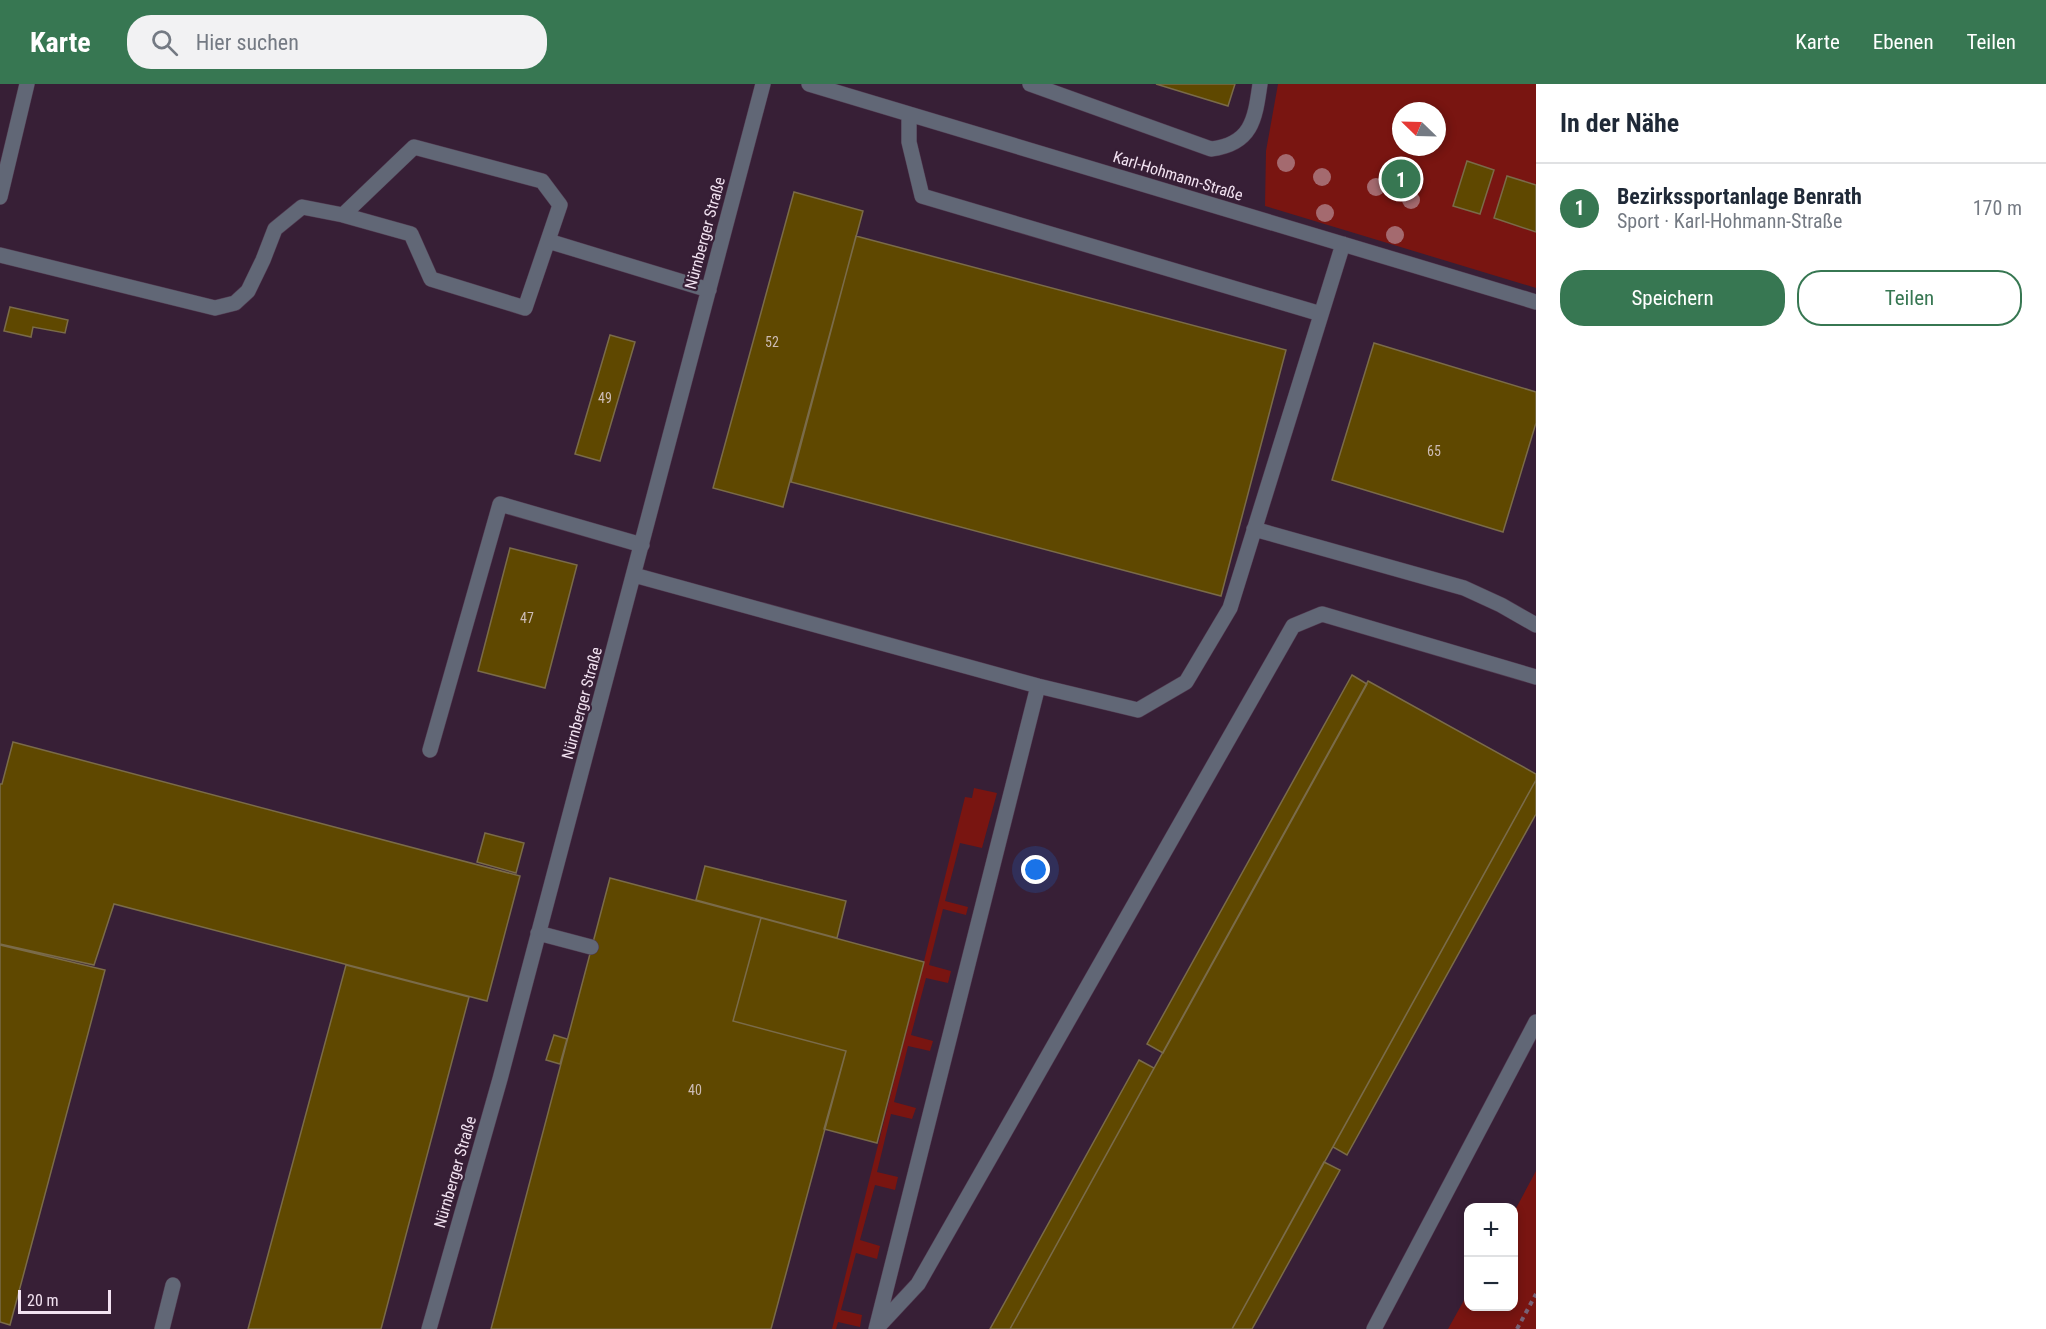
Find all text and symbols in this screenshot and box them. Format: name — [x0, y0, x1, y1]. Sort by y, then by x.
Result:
search box — [127, 15, 547, 69]
text: Karte — [30, 26, 91, 59]
icon: search — [148, 26, 181, 59]
text: Hier suchen — [196, 30, 299, 55]
text: Karte — [1795, 30, 1840, 54]
text: Ebenen — [1873, 30, 1934, 54]
text: Teilen — [1967, 30, 2016, 54]
north arrow — [1392, 102, 1446, 156]
text: In der Nähe — [1560, 108, 1679, 138]
street label: Karl-Hohmann-Straße — [1111, 147, 1245, 205]
pin: 1 — [1382, 156, 1420, 202]
street label: Nürnberger Straße — [681, 175, 729, 291]
text: Bezirkssportanlage Benrath — [1617, 184, 1862, 209]
text: 1 — [1574, 196, 1585, 220]
text: 170 m — [1973, 196, 2022, 220]
text: Sport · Karl-Hohmann-Straße — [1617, 209, 1842, 233]
button: Speichern — [1560, 270, 1785, 326]
button: Teilen — [1797, 270, 2022, 326]
house number: 52 — [765, 334, 779, 350]
house number: 49 — [598, 390, 612, 406]
house number: 65 — [1427, 443, 1441, 459]
house number: 47 — [520, 610, 534, 626]
street label: Nürnberger Straße — [558, 645, 606, 761]
your location — [1021, 855, 1050, 884]
house number: 40 — [688, 1082, 702, 1098]
street label: Nürnberger Straße — [430, 1114, 480, 1230]
map controls — [1464, 1203, 1518, 1311]
button: + — [1464, 1203, 1518, 1257]
button: − — [1464, 1257, 1518, 1311]
scale bar — [18, 1287, 111, 1314]
text: 20 m — [27, 1291, 59, 1310]

